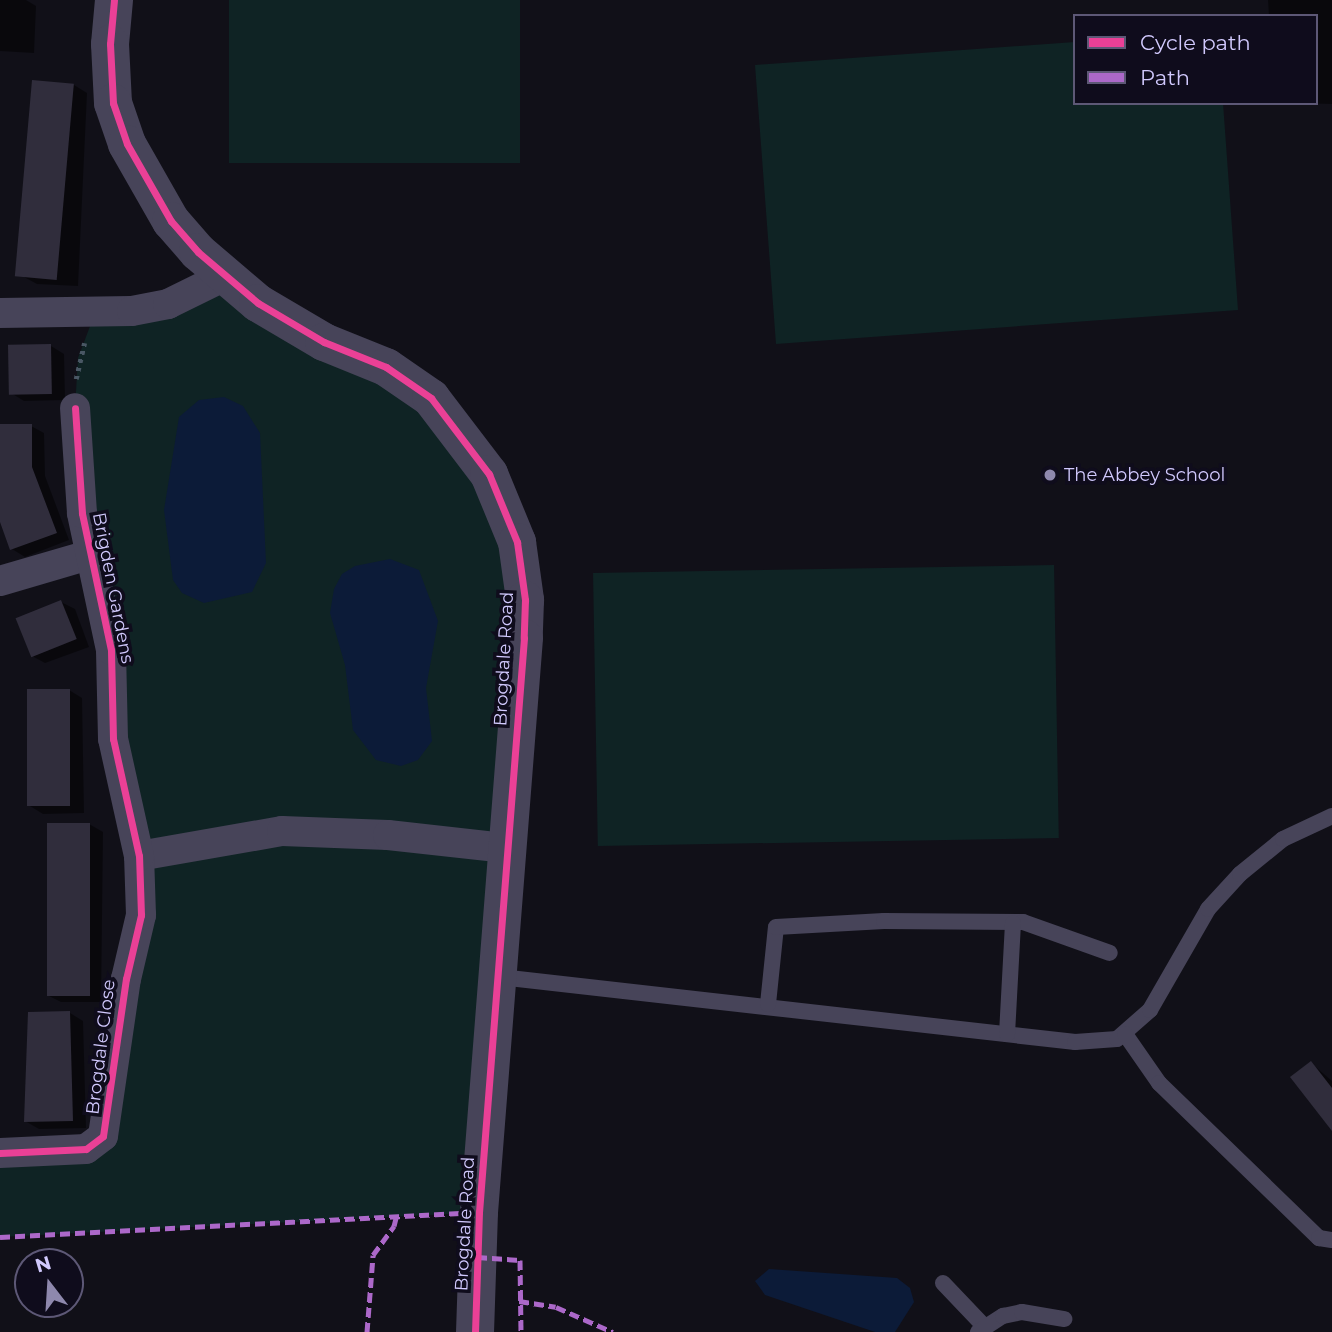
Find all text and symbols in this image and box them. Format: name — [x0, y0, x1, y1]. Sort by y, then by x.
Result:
legend — [1073, 14, 1318, 105]
text: Cycle path — [1140, 30, 1251, 55]
text: Path — [1140, 65, 1190, 90]
place label: The Abbey School — [1064, 464, 1225, 486]
marker: The Abbey School — [1042, 467, 1058, 483]
street label: Brigden Gardens — [88, 511, 138, 665]
street label: Brogdale Road — [490, 591, 518, 727]
street label: Brogdale Close — [82, 978, 120, 1116]
street label: Brogdale Road — [451, 1156, 479, 1292]
north arrow — [14, 1248, 84, 1318]
text: N — [33, 1251, 54, 1278]

